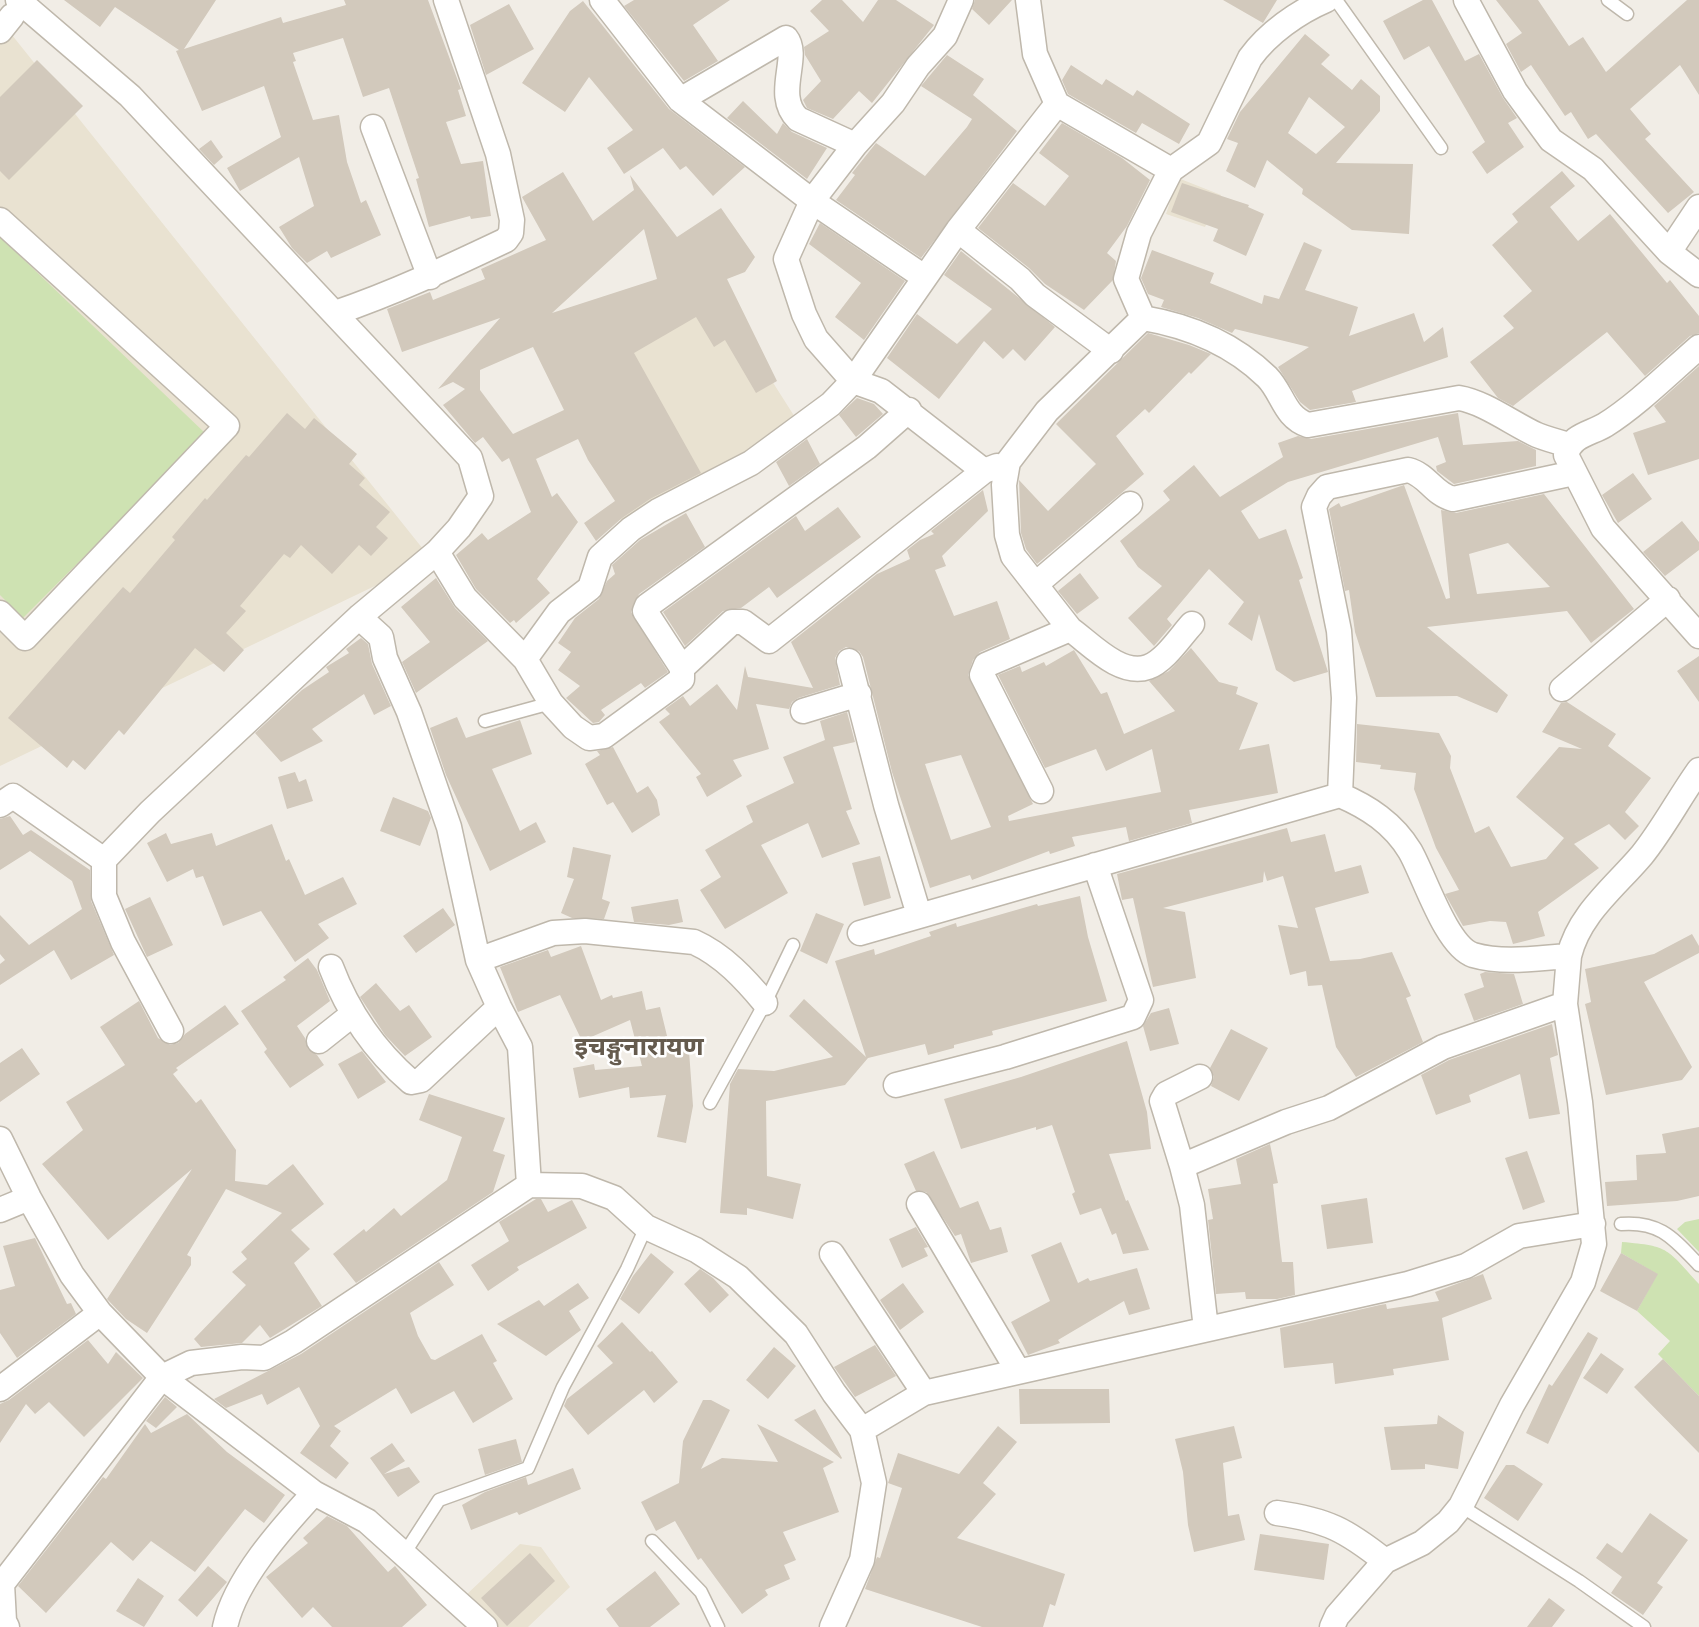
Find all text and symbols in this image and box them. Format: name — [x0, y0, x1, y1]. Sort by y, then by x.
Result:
district label: इचङ्गुनारायण — [574, 1031, 704, 1063]

